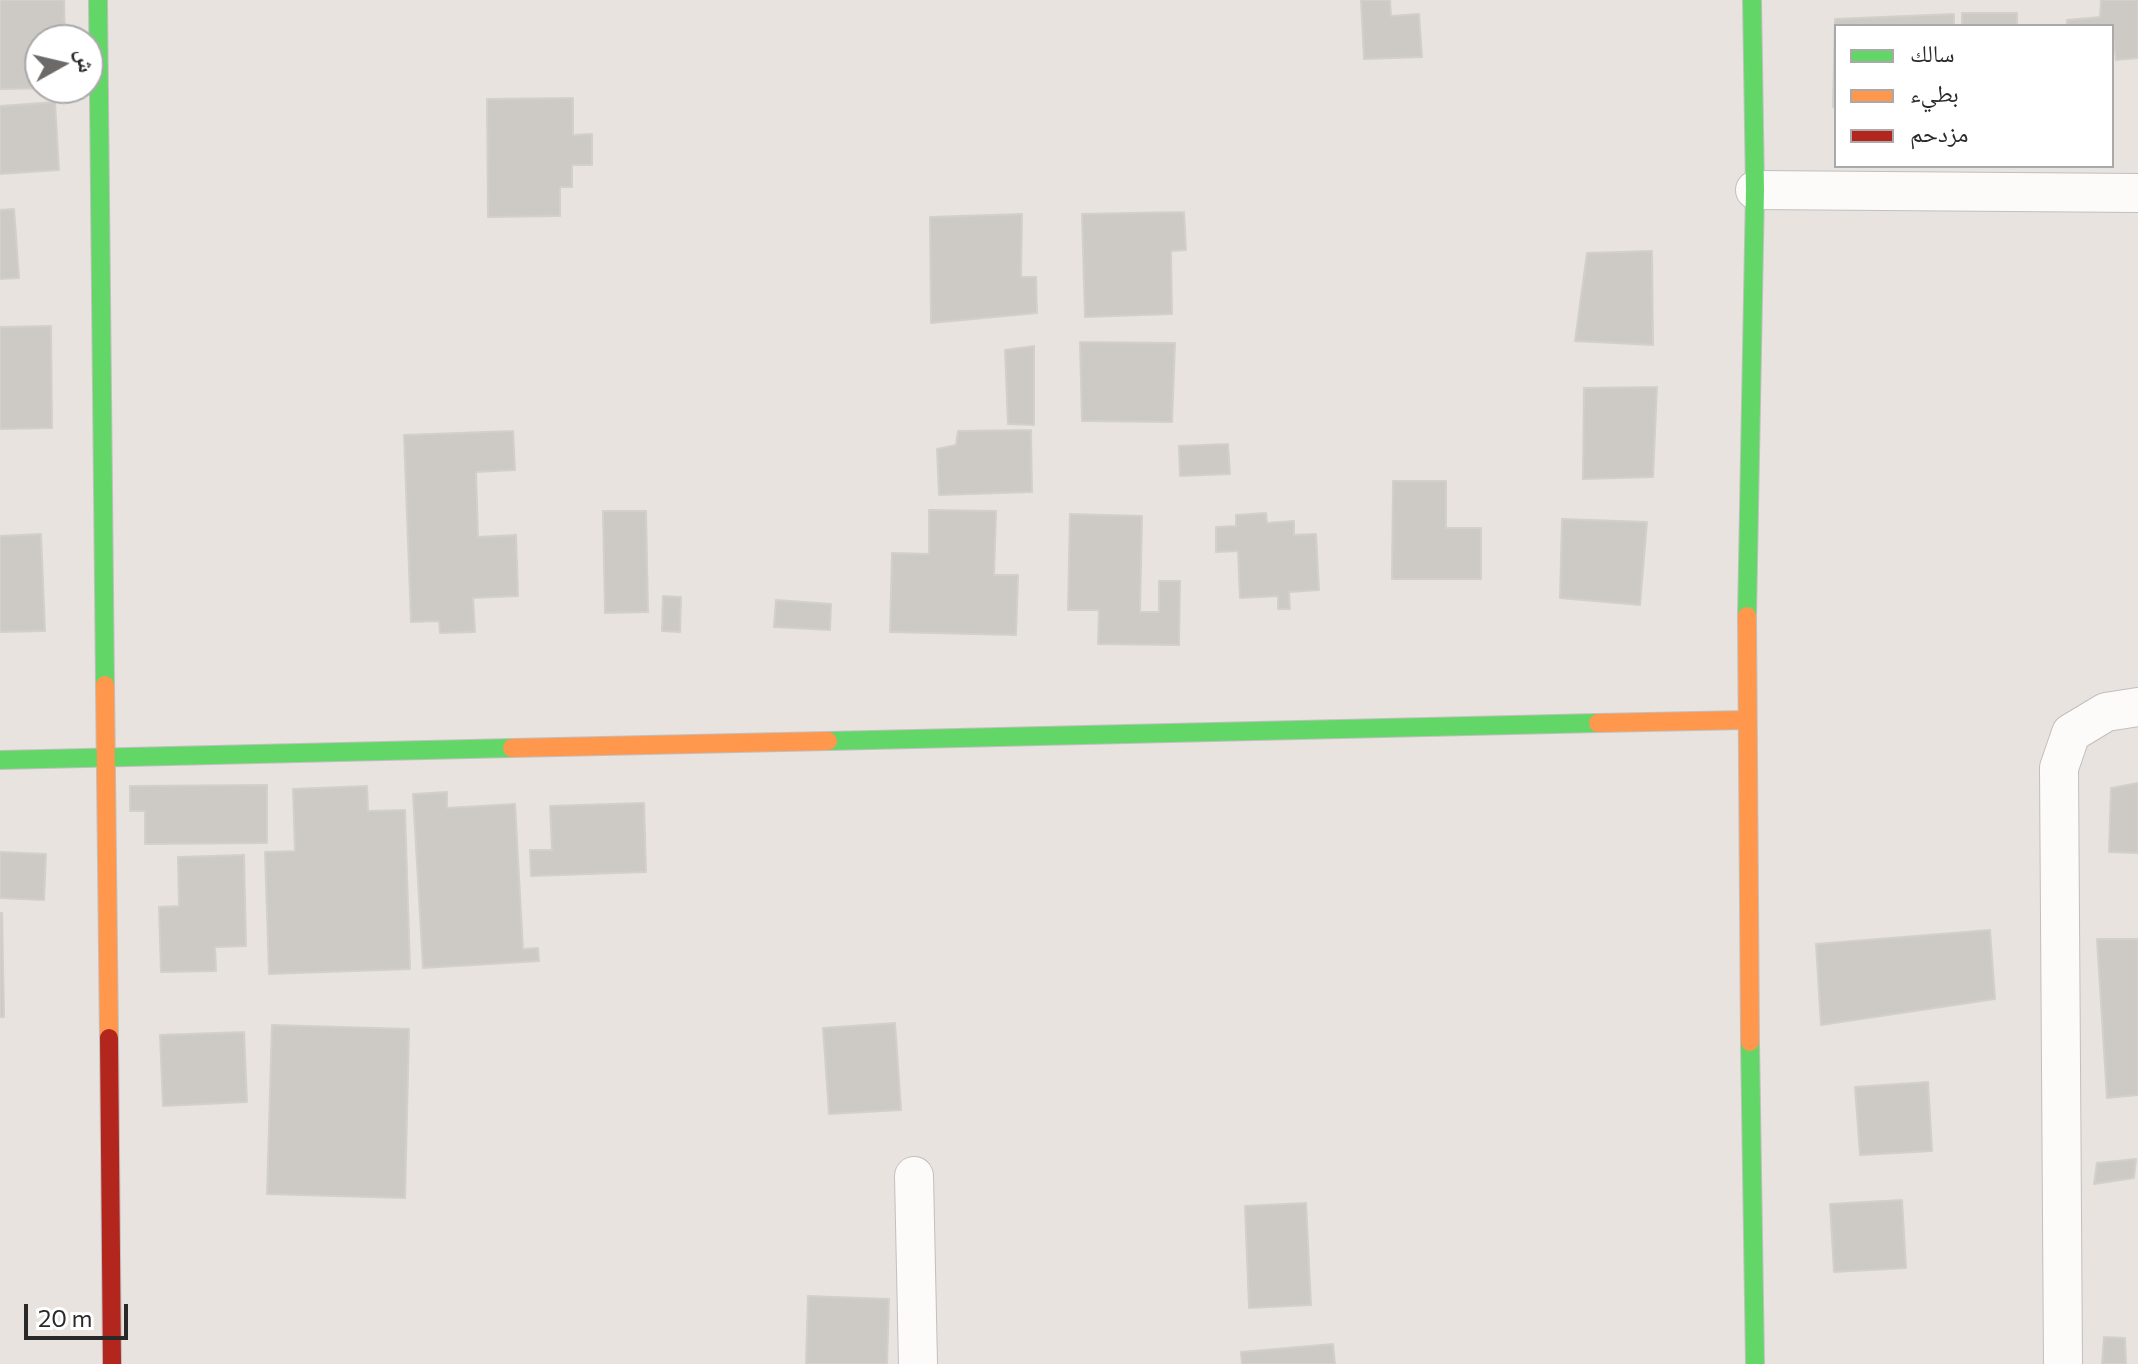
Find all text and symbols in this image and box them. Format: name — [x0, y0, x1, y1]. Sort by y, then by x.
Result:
north arrow — [24, 24, 104, 104]
legend — [1834, 24, 2114, 168]
text: سالك — [1910, 38, 1955, 67]
text: ش — [71, 47, 101, 74]
text: بطيء — [1910, 78, 1959, 107]
text: مزدحم — [1910, 118, 1969, 147]
scale bar — [28, 1288, 132, 1338]
text: 20 m — [38, 1303, 92, 1332]

